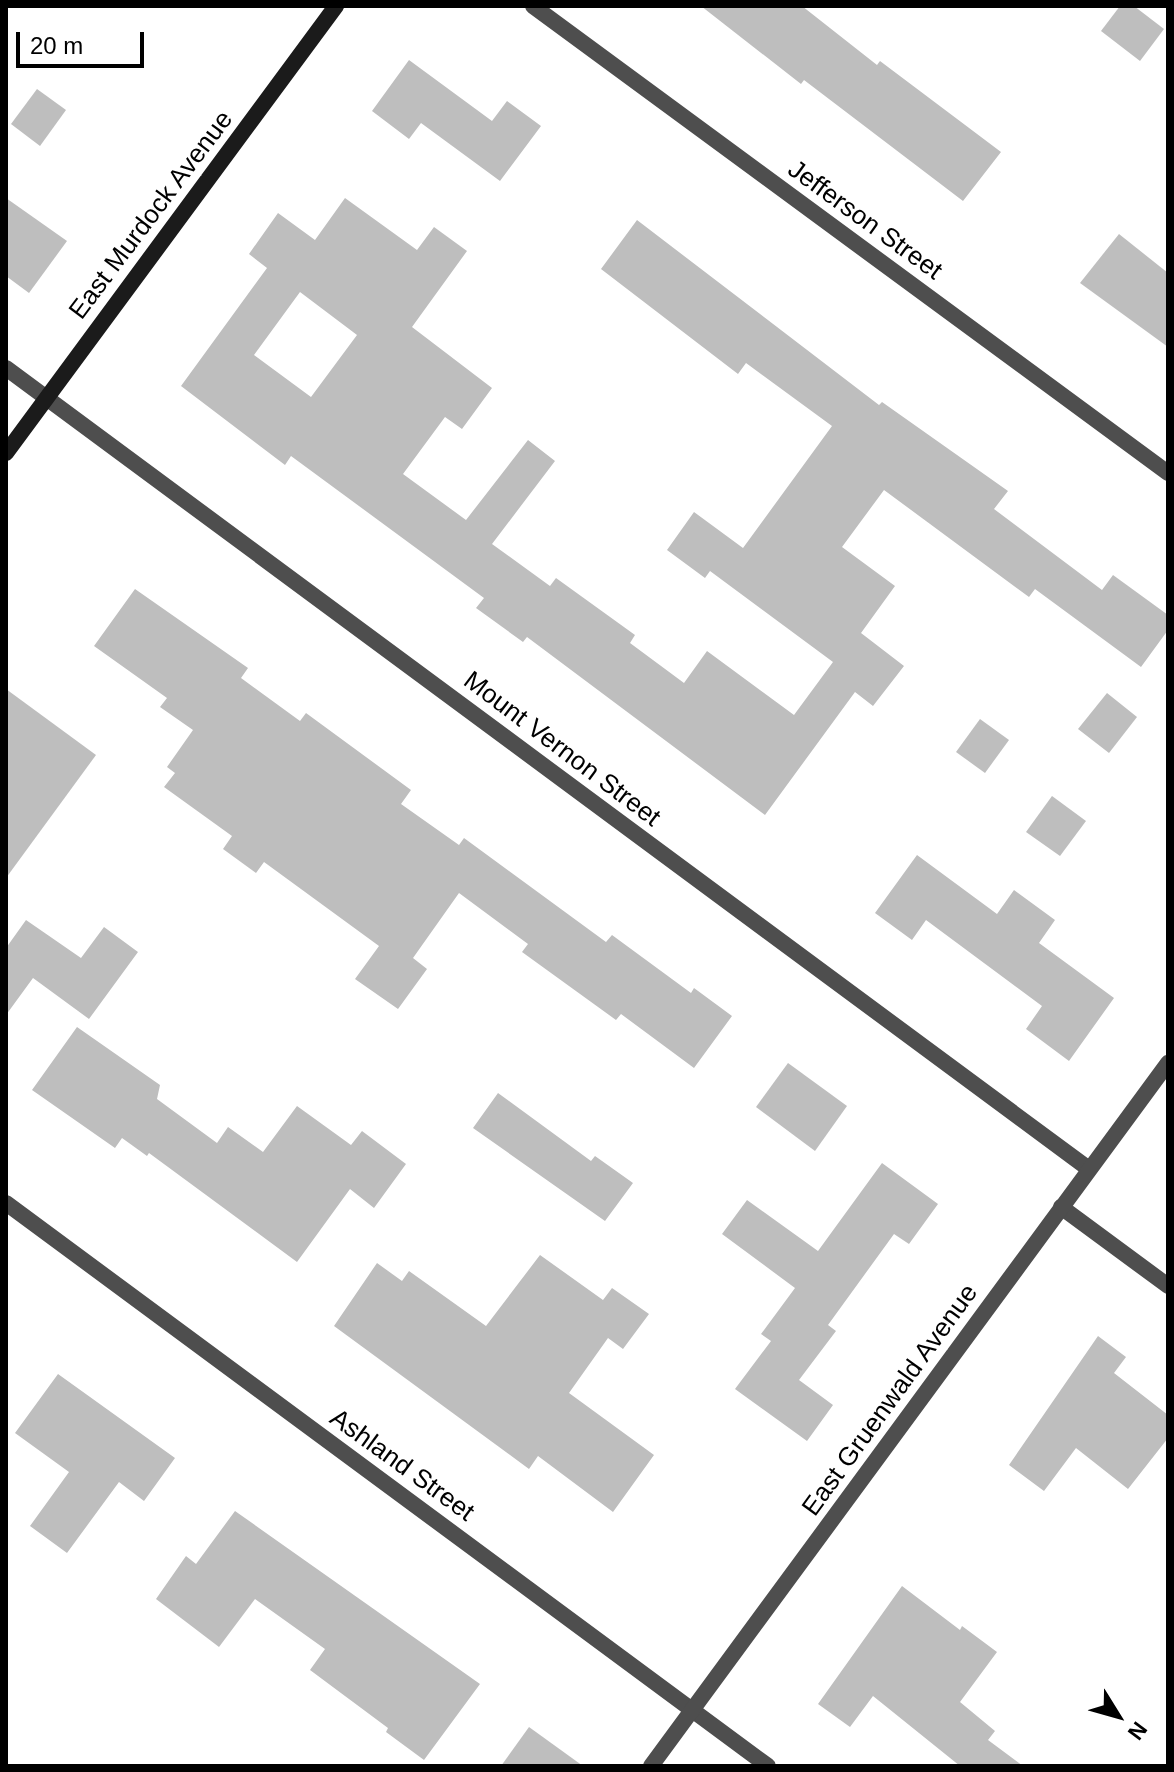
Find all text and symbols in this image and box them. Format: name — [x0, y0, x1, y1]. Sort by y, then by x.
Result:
scale bar — [20, 16, 148, 66]
text: 20 m — [30, 32, 83, 59]
street label: East Murdock Avenue — [62, 104, 240, 326]
street label: Jefferson Street — [782, 154, 948, 286]
street label: Mount Vernon Street — [457, 665, 667, 833]
street label: East Gruenwald Avenue — [795, 1278, 985, 1522]
street label: Ashland Street — [324, 1402, 480, 1528]
north arrow — [1078, 1676, 1158, 1756]
text: N — [1123, 1717, 1152, 1745]

